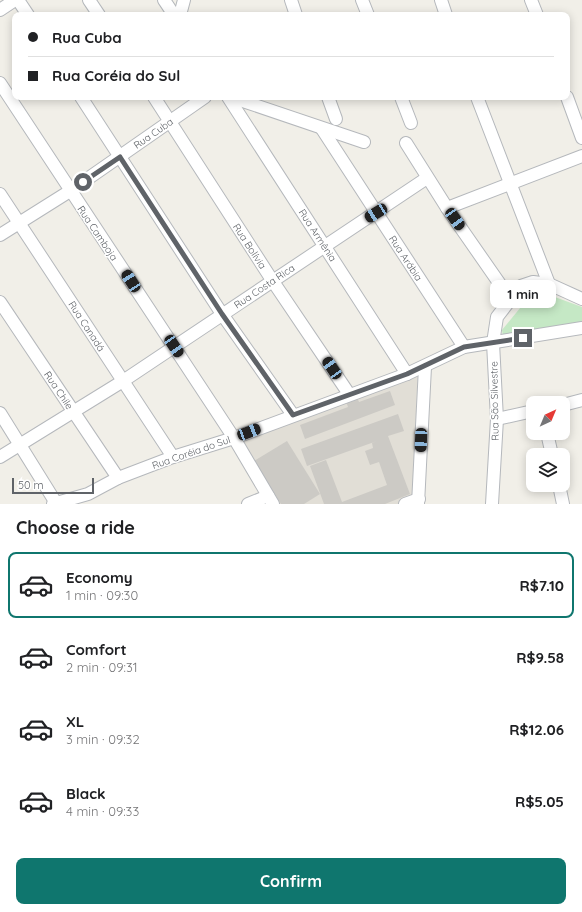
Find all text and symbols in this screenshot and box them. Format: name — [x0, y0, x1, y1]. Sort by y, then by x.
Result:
text: Rua Cuba — [52, 28, 122, 47]
text: Rua Coréia do Sul — [52, 66, 180, 85]
street label: Rua Cuba — [131, 115, 176, 152]
route start — [74, 173, 92, 191]
car — [363, 202, 389, 224]
street label: Rua Camboja — [74, 203, 121, 263]
car — [443, 206, 467, 232]
street label: Rua Armênia — [296, 207, 339, 264]
street label: Rua Bolívia — [230, 221, 269, 271]
street label: Rua Arábia — [386, 233, 425, 283]
street label: Rua Costa Rica — [231, 261, 297, 312]
car — [119, 268, 143, 294]
callout: 1 min — [490, 280, 556, 308]
text: 1 min — [507, 286, 539, 302]
street label: Rua Canadá — [65, 299, 108, 354]
route end — [514, 329, 532, 347]
car — [162, 333, 186, 359]
car — [320, 355, 344, 381]
street label: Rua São Silvestre — [487, 361, 502, 441]
street label: Rua Chile — [41, 369, 76, 412]
north arrow — [526, 396, 570, 440]
map controls — [526, 396, 570, 492]
car — [236, 422, 262, 442]
car — [415, 428, 427, 452]
street label: Rua Coréia do Sul — [150, 433, 232, 472]
button: layers — [526, 448, 570, 492]
scale bar — [12, 476, 94, 495]
text: 50 m — [18, 478, 44, 492]
text: Choose a ride — [16, 516, 135, 539]
icon: car — [18, 567, 54, 603]
text: Economy — [66, 568, 133, 587]
text: R$7.10 — [520, 576, 564, 595]
text: 1 min · 09:30 — [66, 587, 138, 603]
icon: car — [18, 639, 54, 675]
text: Comfort — [66, 640, 127, 659]
text: R$9.58 — [516, 648, 564, 667]
text: 2 min · 09:31 — [66, 659, 138, 675]
icon: car — [18, 711, 54, 747]
text: XL — [66, 712, 84, 731]
text: R$12.06 — [509, 720, 564, 739]
text: 3 min · 09:32 — [66, 731, 140, 747]
icon: car — [18, 783, 54, 819]
text: Black — [66, 784, 106, 803]
text: R$5.05 — [515, 792, 564, 811]
text: 4 min · 09:33 — [66, 803, 139, 819]
button: Confirm — [16, 858, 566, 904]

